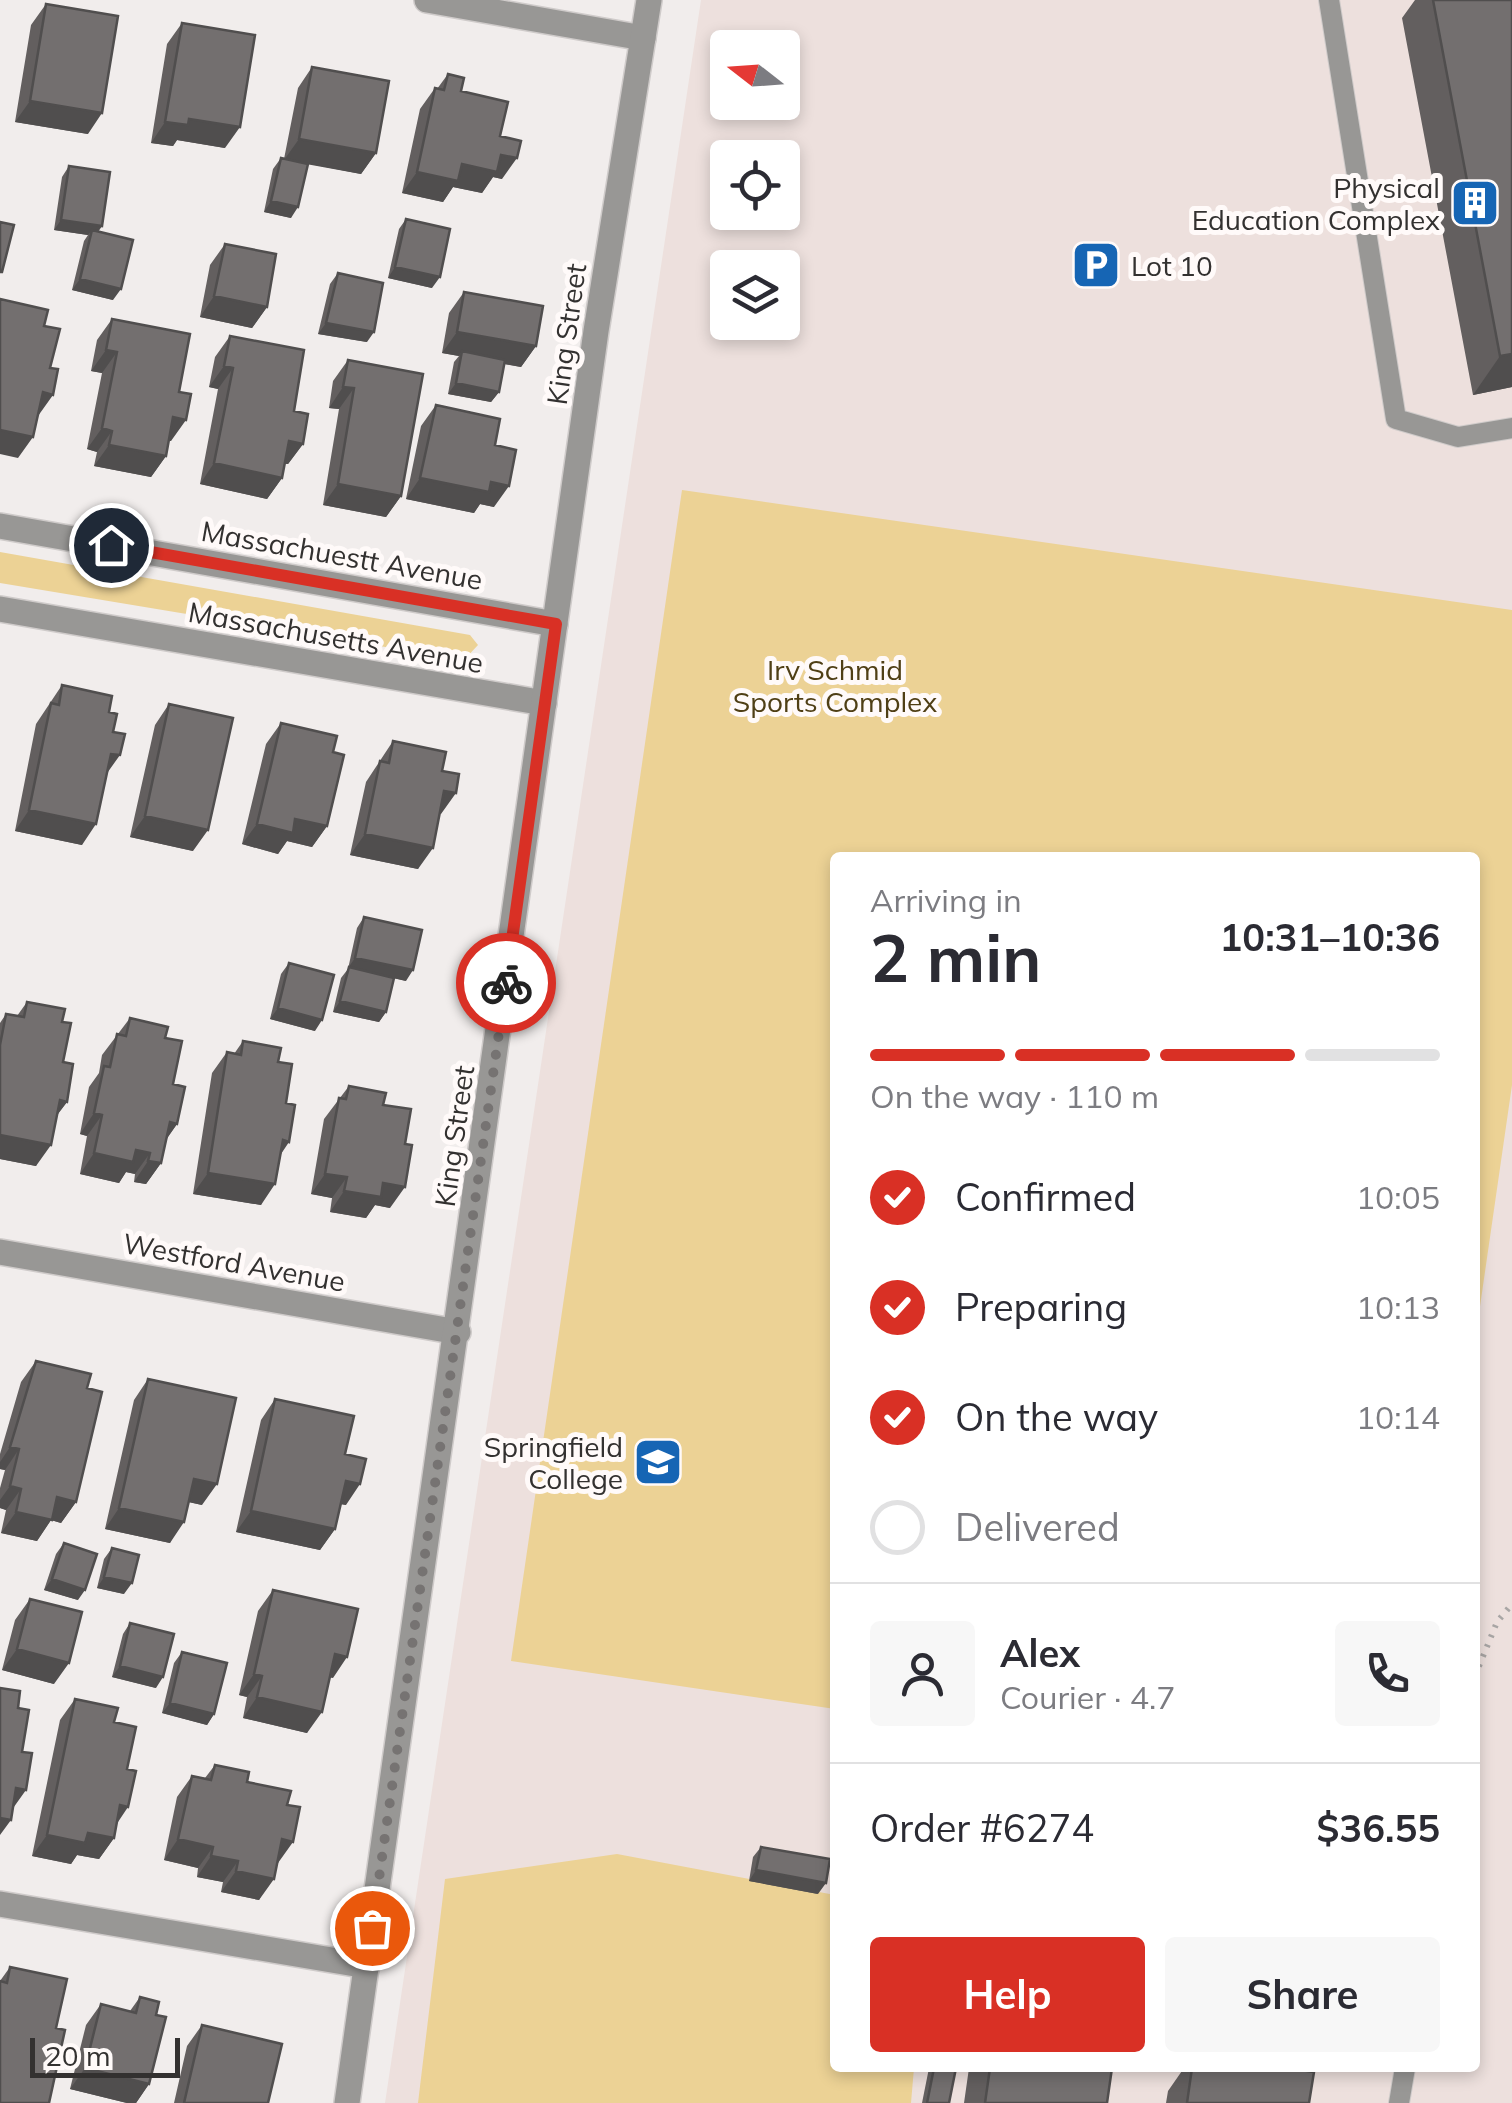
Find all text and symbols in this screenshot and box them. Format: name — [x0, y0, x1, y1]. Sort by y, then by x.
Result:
north arrow — [710, 30, 800, 120]
map controls — [710, 30, 800, 340]
button: locate — [710, 140, 800, 230]
place label: Physical Education Complex — [1192, 170, 1440, 237]
building icon: Physical Education Complex — [1449, 177, 1501, 229]
parking icon: Lot 10 — [1070, 239, 1122, 291]
place label: Lot 10 — [1131, 248, 1213, 283]
button: layers — [710, 250, 800, 340]
street label: King Street — [539, 261, 593, 407]
pin — [69, 503, 154, 588]
street label: Massachuestt Avenue — [199, 513, 485, 597]
icon: home — [84, 518, 139, 573]
street label: Massachusetts Avenue — [186, 594, 486, 680]
park label: Irv Schmid Sports Complex — [733, 652, 937, 719]
text: Arriving in — [870, 880, 1022, 920]
text: 10:31–10:36 — [1220, 913, 1440, 961]
text: 2 min — [870, 917, 1041, 998]
courier — [456, 933, 556, 1033]
icon: bike — [479, 956, 534, 1011]
street label: King Street — [427, 1063, 481, 1209]
text: On the way · 110 m — [870, 1076, 1159, 1116]
icon: check — [870, 1170, 925, 1225]
text: Confirmed — [955, 1173, 1136, 1221]
text: 10:05 — [1356, 1177, 1440, 1217]
street label: Westford Avenue — [120, 1225, 348, 1299]
icon: check — [870, 1280, 925, 1335]
text: Preparing — [955, 1283, 1127, 1331]
text: 10:13 — [1356, 1287, 1440, 1327]
icon: check — [870, 1390, 925, 1445]
text: On the way — [955, 1393, 1158, 1441]
text: 10:14 — [1356, 1397, 1440, 1437]
place label: Springfield College — [484, 1429, 623, 1496]
school or university icon: Springfield College — [632, 1436, 684, 1488]
text: Delivered — [955, 1503, 1120, 1551]
button: person — [870, 1621, 975, 1726]
button: phone — [1335, 1621, 1440, 1726]
text: Alex — [1000, 1629, 1080, 1677]
text: Courier · 4.7 — [1000, 1677, 1176, 1717]
text: Order #6274 — [870, 1804, 1094, 1852]
text: $36.55 — [1317, 1804, 1440, 1852]
pin — [330, 1886, 415, 1971]
icon: bag — [345, 1901, 400, 1956]
button: Help — [870, 1937, 1145, 2052]
button: Share — [1165, 1937, 1440, 2052]
scale bar — [30, 2033, 180, 2078]
text: 20 m — [45, 2038, 111, 2073]

